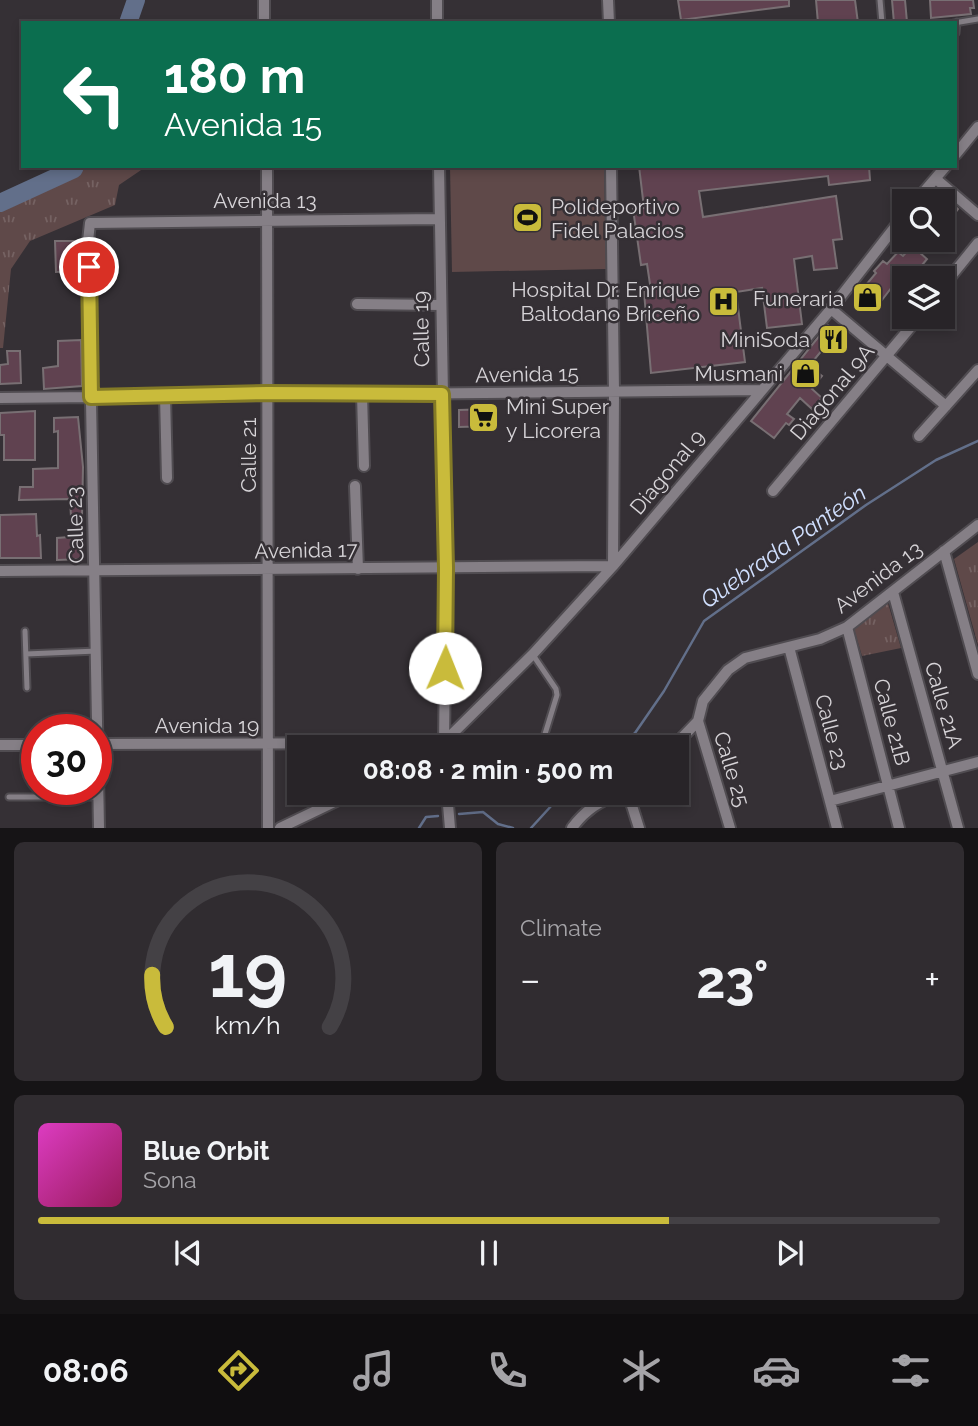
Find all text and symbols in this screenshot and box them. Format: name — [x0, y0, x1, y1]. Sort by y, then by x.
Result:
text: 180 m — [164, 47, 305, 104]
icon: left — [49, 49, 140, 140]
text: Avenida 15 — [164, 106, 322, 143]
street label: Avenida 13 — [213, 188, 317, 213]
map controls — [892, 189, 955, 329]
button: search — [892, 189, 955, 252]
place label: Polideportivo Fidel Palacios — [551, 194, 684, 243]
sports icon: Polideportivo Fidel Palacios — [511, 201, 545, 235]
pin — [59, 237, 119, 297]
icon: arrive — [70, 248, 108, 286]
button: layers — [892, 266, 955, 329]
place label: Hospital Dr. Enrique Baltodano Briceño — [511, 277, 700, 326]
shop icon: Funeraria — [850, 281, 884, 315]
hospital icon: Hospital Dr. Enrique Baltodano Briceño — [706, 284, 740, 318]
place label: Funeraria — [753, 286, 844, 311]
street label: Calle 19 — [408, 291, 434, 367]
restaurant icon: MiniSoda — [816, 322, 850, 356]
place label: MiniSoda — [720, 327, 810, 352]
street label: Diagonal 9A — [785, 339, 879, 445]
shop icon: Musmani — [789, 356, 823, 390]
street label: Avenida 15 — [475, 361, 579, 387]
place label: Musmani — [694, 361, 783, 386]
place label: Mini Super y Licorera — [506, 394, 610, 443]
supermarket icon: Mini Super y Licorera — [466, 401, 500, 435]
street label: Calle 21 — [236, 418, 261, 492]
street label: Diagonal 9 — [624, 425, 710, 519]
water label: Quebrada Panteón — [695, 479, 871, 613]
street label: Calle 23 — [61, 486, 89, 564]
street label: Avenida 13 — [829, 536, 927, 618]
street label: Avenida 17 — [254, 537, 359, 563]
position arrow — [408, 631, 482, 705]
street label: Calle 21A — [920, 659, 968, 751]
street label: Calle 21B — [868, 676, 916, 768]
street label: Calle 23 — [810, 692, 854, 772]
street label: Avenida 19 — [155, 713, 259, 738]
speed limit sign: 30 — [21, 714, 112, 805]
street label: Calle 25 — [709, 728, 755, 810]
text: 08:08 · 2 min · 500 m — [363, 755, 613, 785]
text: Climate — [520, 914, 602, 941]
text: 19 — [209, 930, 287, 1015]
text: 23° — [696, 949, 769, 1010]
text: − — [520, 957, 540, 1002]
text: + — [924, 957, 940, 1002]
text: km/h — [215, 1010, 281, 1040]
text: Blue Orbit — [143, 1136, 270, 1166]
text: Sona — [143, 1166, 197, 1193]
icon: previous — [169, 1234, 207, 1272]
icon: pause — [470, 1234, 508, 1272]
icon: next — [771, 1234, 809, 1272]
icon: directions — [214, 1346, 263, 1395]
icon: music — [349, 1346, 398, 1395]
icon: phone — [483, 1346, 532, 1395]
icon: climate — [617, 1346, 666, 1395]
icon: car — [752, 1346, 801, 1395]
icon: filters — [886, 1346, 935, 1395]
text: 08:06 — [43, 1352, 129, 1389]

